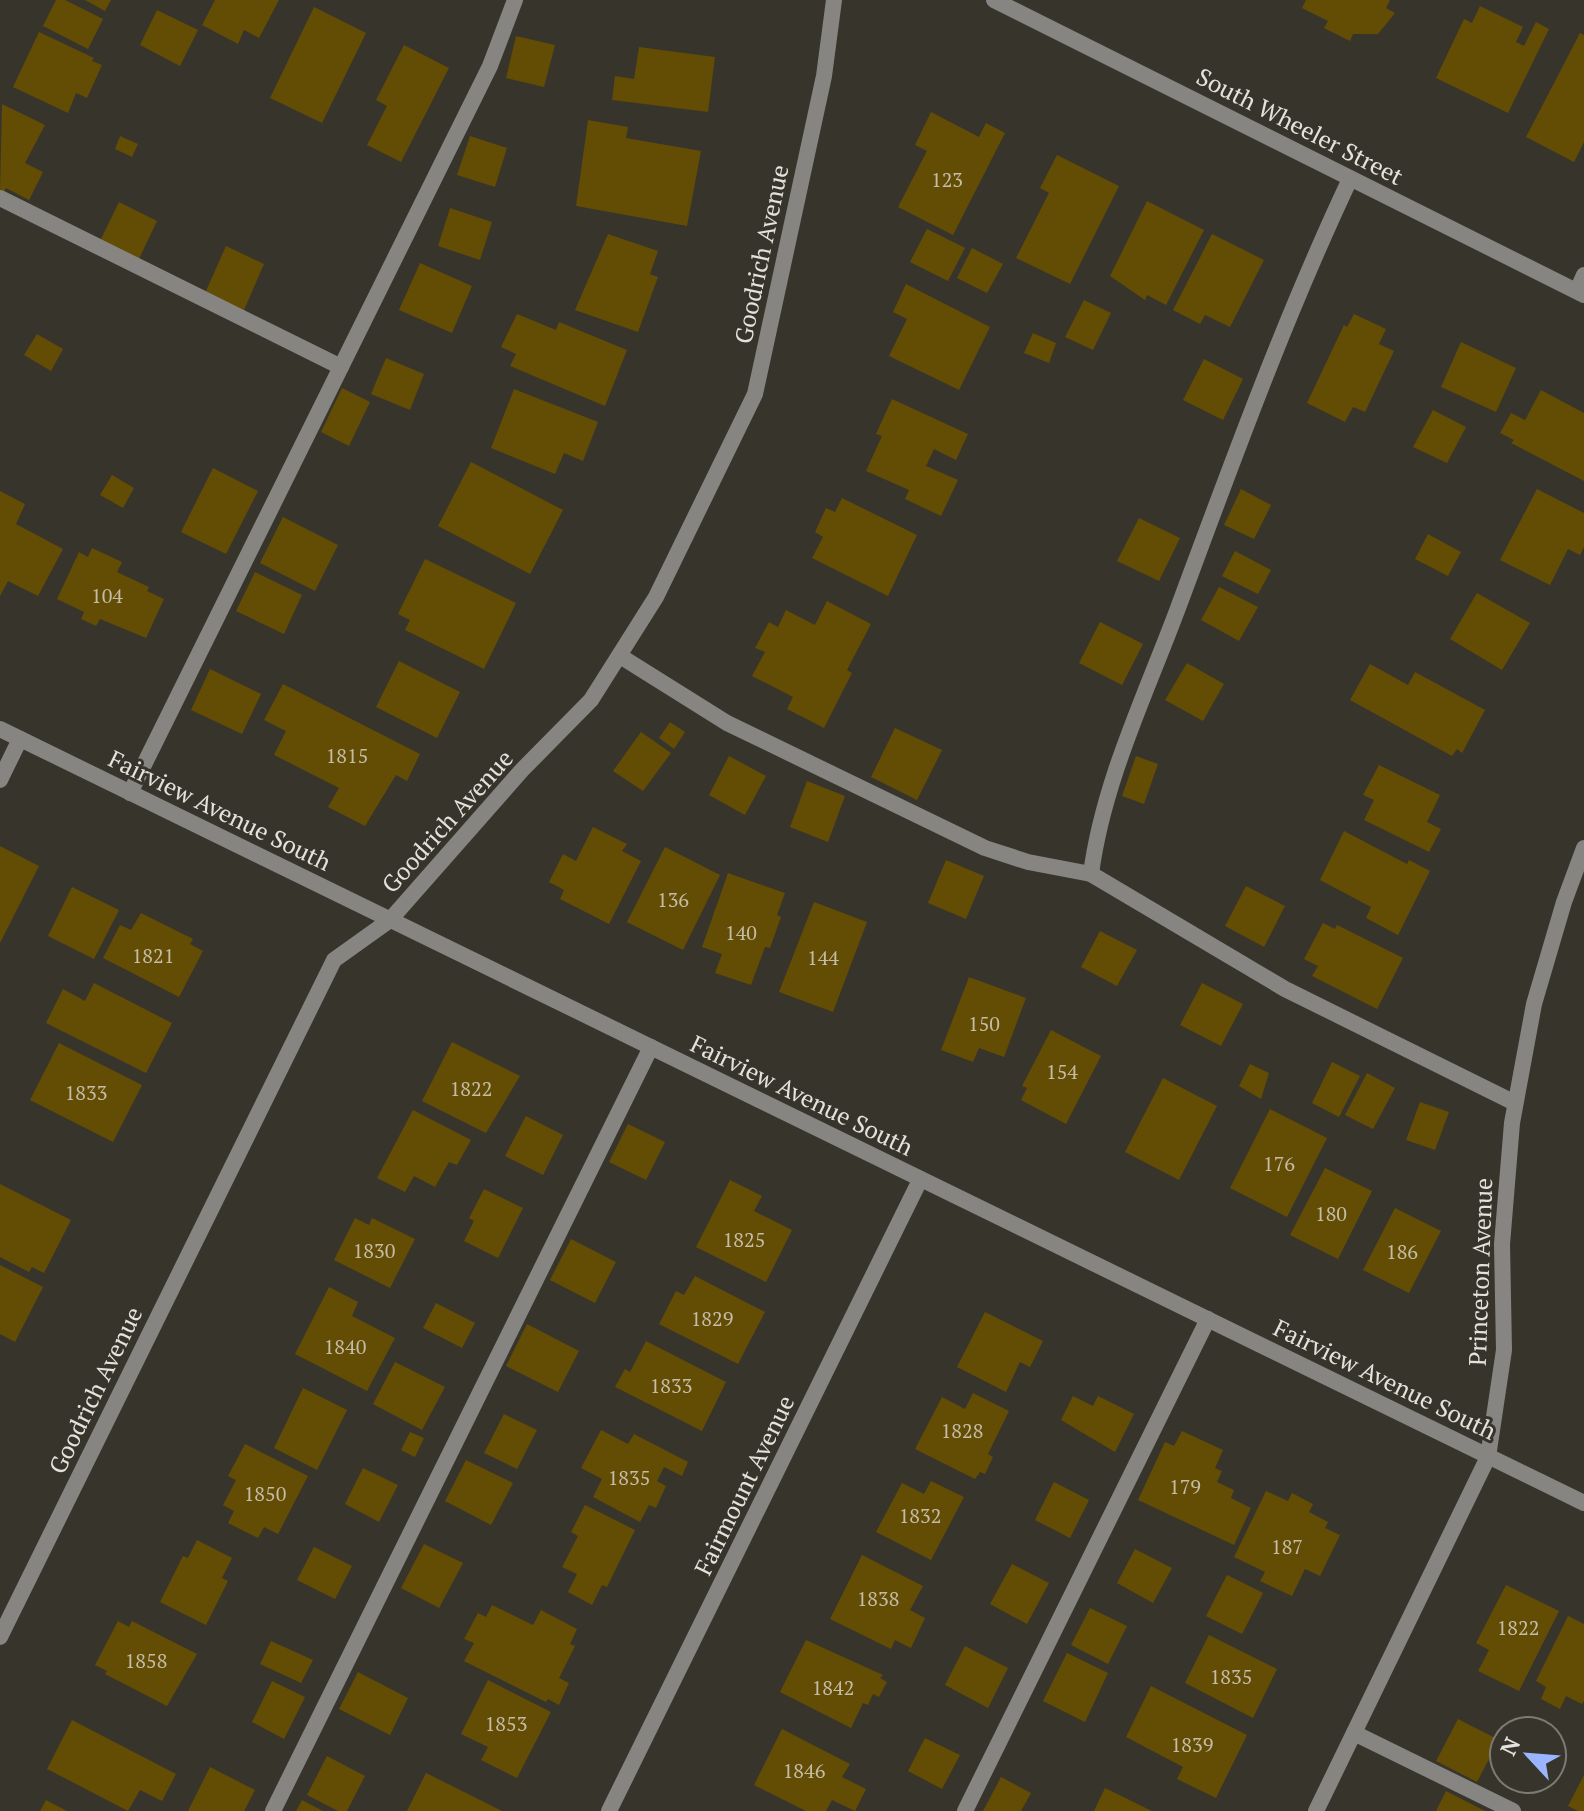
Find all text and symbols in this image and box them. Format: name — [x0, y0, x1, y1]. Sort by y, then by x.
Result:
street label: South Wheeler Street — [1191, 60, 1409, 192]
street label: Goodrich Avenue — [726, 162, 796, 346]
house number: 123 — [931, 166, 963, 193]
house number: 104 — [91, 582, 123, 609]
street label: Fairview Avenue South — [104, 742, 336, 878]
house number: 1815 — [326, 742, 368, 769]
street label: Goodrich Avenue — [374, 743, 520, 899]
house number: 136 — [657, 886, 689, 913]
house number: 140 — [725, 919, 757, 946]
house number: 1821 — [132, 942, 174, 969]
house number: 144 — [807, 944, 839, 971]
house number: 150 — [968, 1010, 1000, 1037]
street label: Fairview Avenue South — [686, 1027, 918, 1163]
house number: 154 — [1046, 1058, 1078, 1085]
house number: 1822 — [450, 1075, 492, 1102]
house number: 1833 — [65, 1079, 107, 1106]
house number: 176 — [1263, 1150, 1295, 1177]
street label: Princeton Avenue — [1461, 1177, 1499, 1367]
house number: 180 — [1315, 1200, 1347, 1227]
house number: 1825 — [723, 1226, 765, 1253]
house number: 1830 — [353, 1237, 395, 1264]
house number: 186 — [1386, 1238, 1418, 1265]
street label: Goodrich Avenue — [41, 1301, 149, 1479]
house number: 1829 — [691, 1305, 733, 1332]
street label: Fairview Avenue South — [1269, 1311, 1501, 1447]
house number: 1840 — [324, 1333, 366, 1360]
house number: 1833 — [650, 1372, 692, 1399]
street label: Fairmount Avenue — [687, 1390, 801, 1580]
house number: 1828 — [941, 1417, 983, 1444]
house number: 1835 — [608, 1464, 650, 1491]
house number: 179 — [1169, 1473, 1201, 1500]
house number: 1850 — [244, 1480, 286, 1507]
house number: 1832 — [899, 1502, 941, 1529]
house number: 187 — [1271, 1533, 1303, 1560]
house number: 1838 — [857, 1585, 899, 1612]
house number: 1822 — [1497, 1614, 1539, 1641]
house number: 1858 — [125, 1647, 167, 1674]
house number: 1835 — [1210, 1663, 1252, 1690]
house number: 1842 — [812, 1674, 854, 1701]
house number: 1853 — [485, 1710, 527, 1737]
north arrow — [1488, 1715, 1568, 1795]
house number: 1839 — [1171, 1731, 1213, 1758]
text: N — [1493, 1732, 1526, 1760]
house number: 1846 — [783, 1757, 826, 1784]

